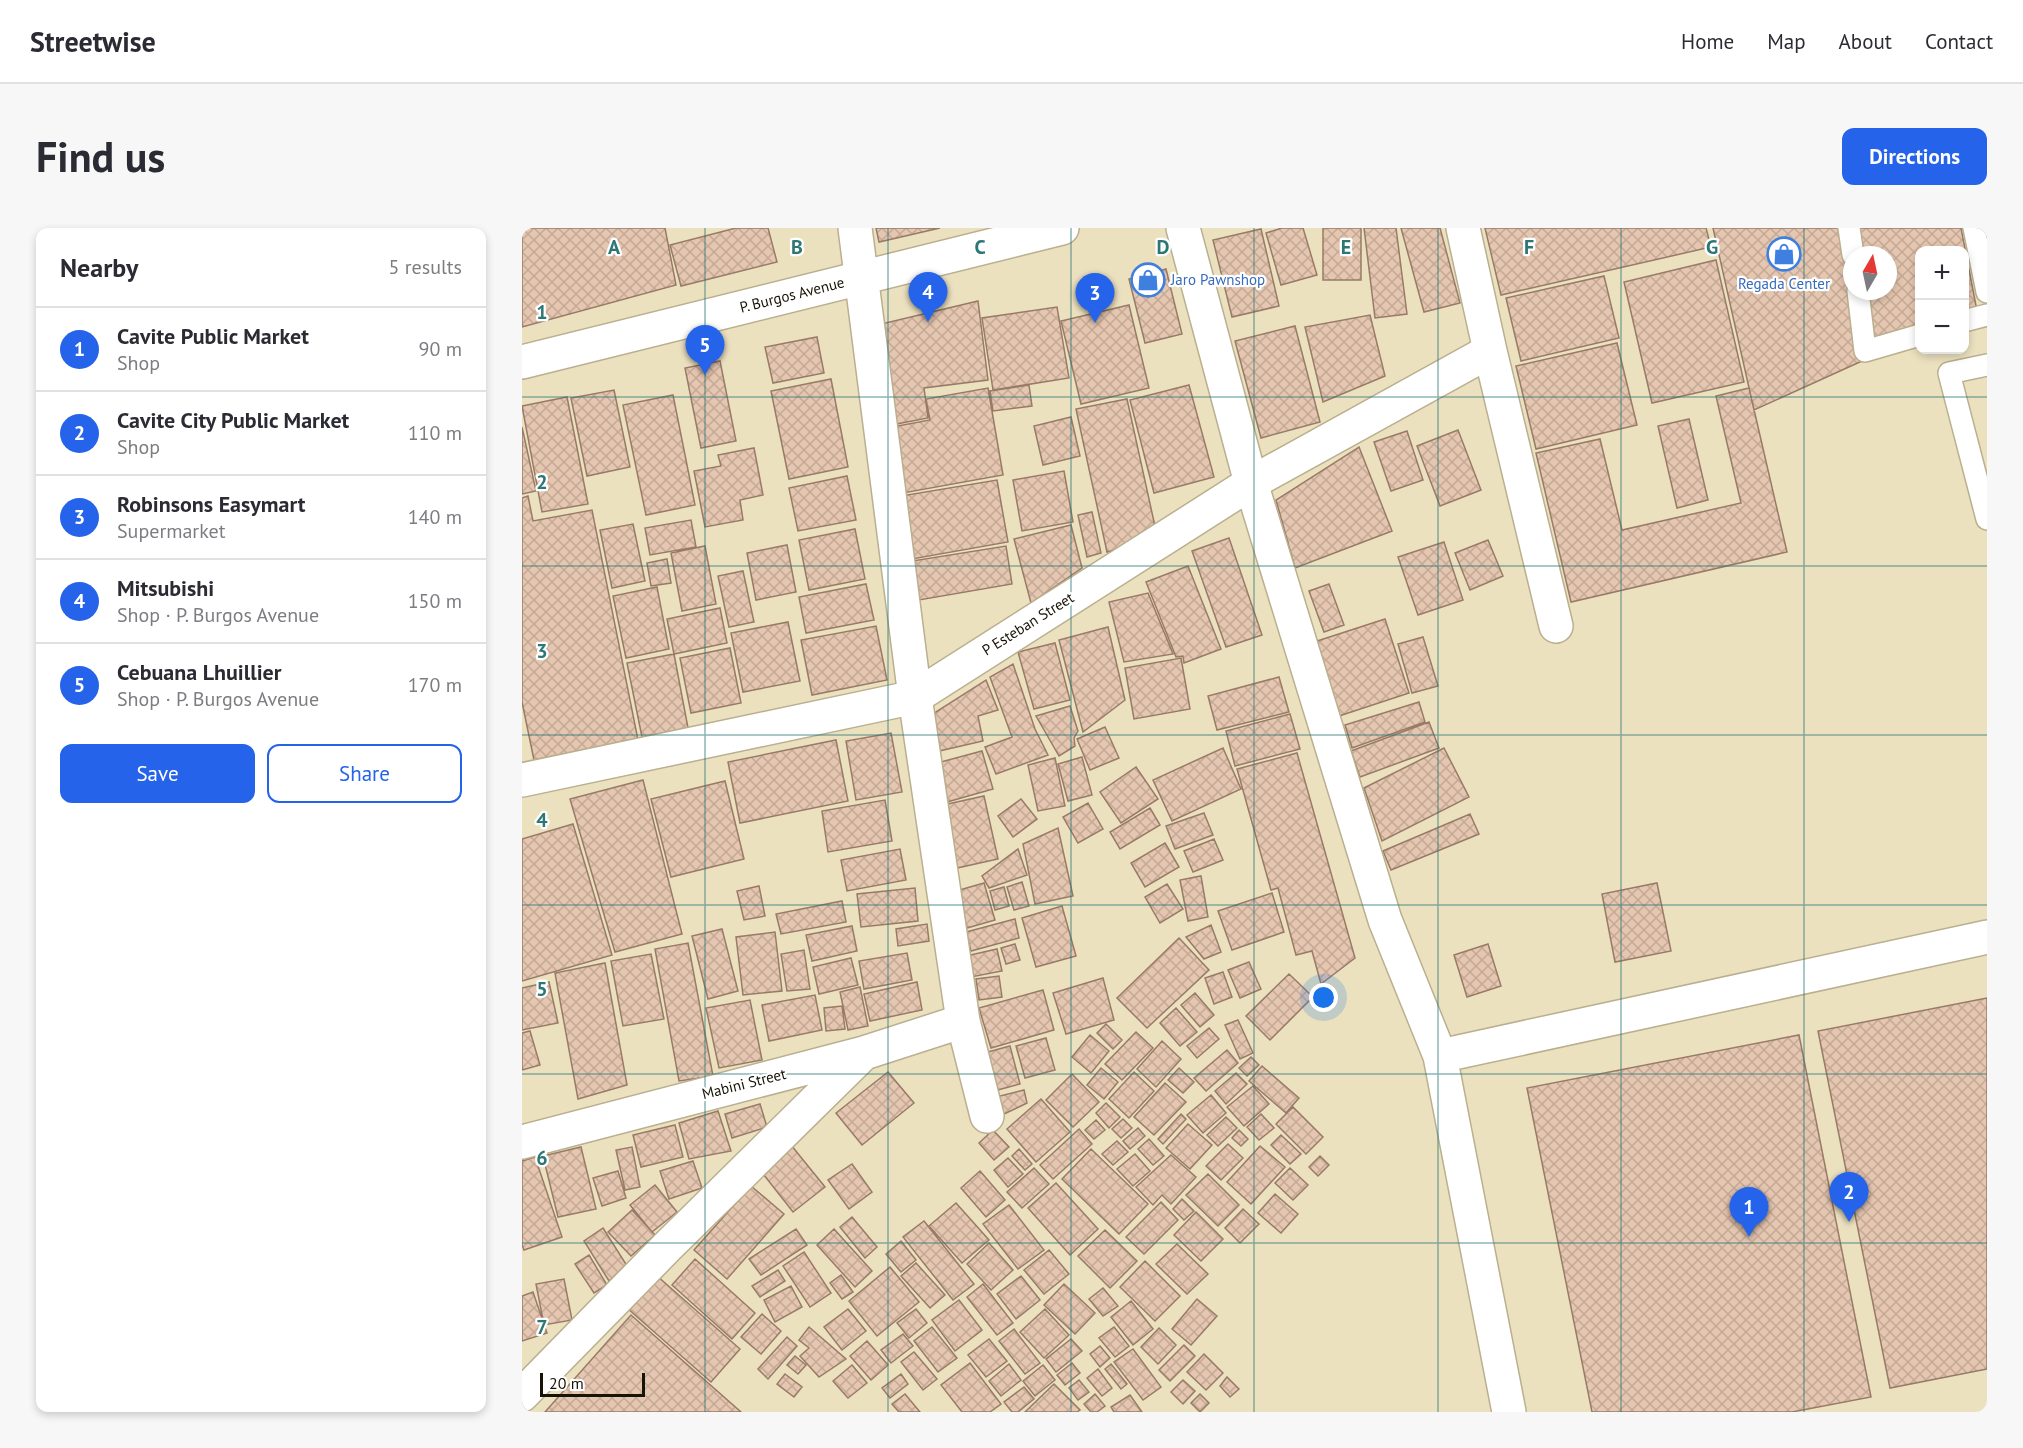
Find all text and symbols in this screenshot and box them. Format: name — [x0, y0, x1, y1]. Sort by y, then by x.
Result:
text: Streetwise — [30, 23, 156, 60]
text: Home — [1681, 28, 1734, 55]
text: Map — [1767, 28, 1806, 55]
text: About — [1839, 28, 1892, 55]
text: Contact — [1925, 28, 1993, 55]
button: Directions — [1842, 128, 1987, 185]
text: Find us — [36, 129, 165, 184]
text: A — [608, 234, 621, 260]
text: B — [791, 234, 803, 260]
text: C — [974, 234, 986, 260]
text: D — [1157, 234, 1170, 260]
text: E — [1341, 234, 1351, 260]
text: F — [1524, 234, 1534, 260]
text: G — [1706, 234, 1718, 260]
shop icon: Regada Center — [1766, 236, 1802, 272]
north arrow — [1843, 246, 1897, 300]
map controls — [1915, 246, 1969, 354]
button: + — [1915, 246, 1969, 300]
text: Nearby — [60, 251, 138, 284]
text: 5 results — [389, 254, 462, 280]
shop icon: Jaro Pawnshop — [1130, 262, 1166, 298]
place label: Jaro Pawnshop — [1170, 270, 1265, 289]
street label: P. Burgos Avenue — [738, 272, 846, 317]
pin: 4 — [908, 272, 948, 322]
pin: 3 — [1076, 274, 1114, 323]
place label: Regada Center — [1738, 274, 1830, 293]
text: 1 — [536, 299, 548, 325]
button: − — [1915, 300, 1969, 354]
text: Cavite Public Market — [117, 322, 309, 350]
pin: 5 — [686, 326, 724, 375]
text: 1 — [74, 336, 85, 362]
text: 90 m — [419, 336, 462, 362]
text: Shop — [117, 350, 160, 376]
text: Cavite City Public Market — [117, 406, 349, 434]
text: 2 — [74, 420, 85, 446]
text: 110 m — [408, 420, 462, 446]
text: Shop — [117, 434, 160, 460]
text: 2 — [536, 469, 548, 495]
text: Robinsons Easymart — [117, 490, 306, 518]
text: 3 — [74, 504, 85, 530]
text: 140 m — [408, 504, 462, 530]
text: Supermarket — [117, 518, 225, 544]
text: Mitsubishi — [117, 574, 214, 602]
text: 4 — [74, 588, 85, 614]
text: 150 m — [408, 588, 462, 614]
street label: P Esteban Street — [978, 588, 1077, 659]
text: Shop · P. Burgos Avenue — [117, 602, 319, 628]
text: 3 — [536, 638, 548, 664]
text: Cebuana Lhuillier — [117, 658, 282, 686]
text: 5 — [74, 672, 85, 698]
text: 170 m — [408, 672, 462, 698]
text: Shop · P. Burgos Avenue — [117, 686, 319, 712]
button: Save — [60, 744, 255, 803]
button: Share — [267, 744, 462, 803]
text: 4 — [536, 807, 548, 833]
text: 5 — [536, 976, 548, 1002]
your location — [1309, 983, 1338, 1012]
street label: Mabini Street — [700, 1064, 788, 1103]
text: 6 — [536, 1145, 548, 1171]
pin: 2 — [1830, 1172, 1868, 1222]
pin: 1 — [1730, 1188, 1768, 1237]
text: 7 — [536, 1314, 548, 1340]
scale bar — [540, 1370, 645, 1398]
text: 20 m — [549, 1373, 584, 1393]

